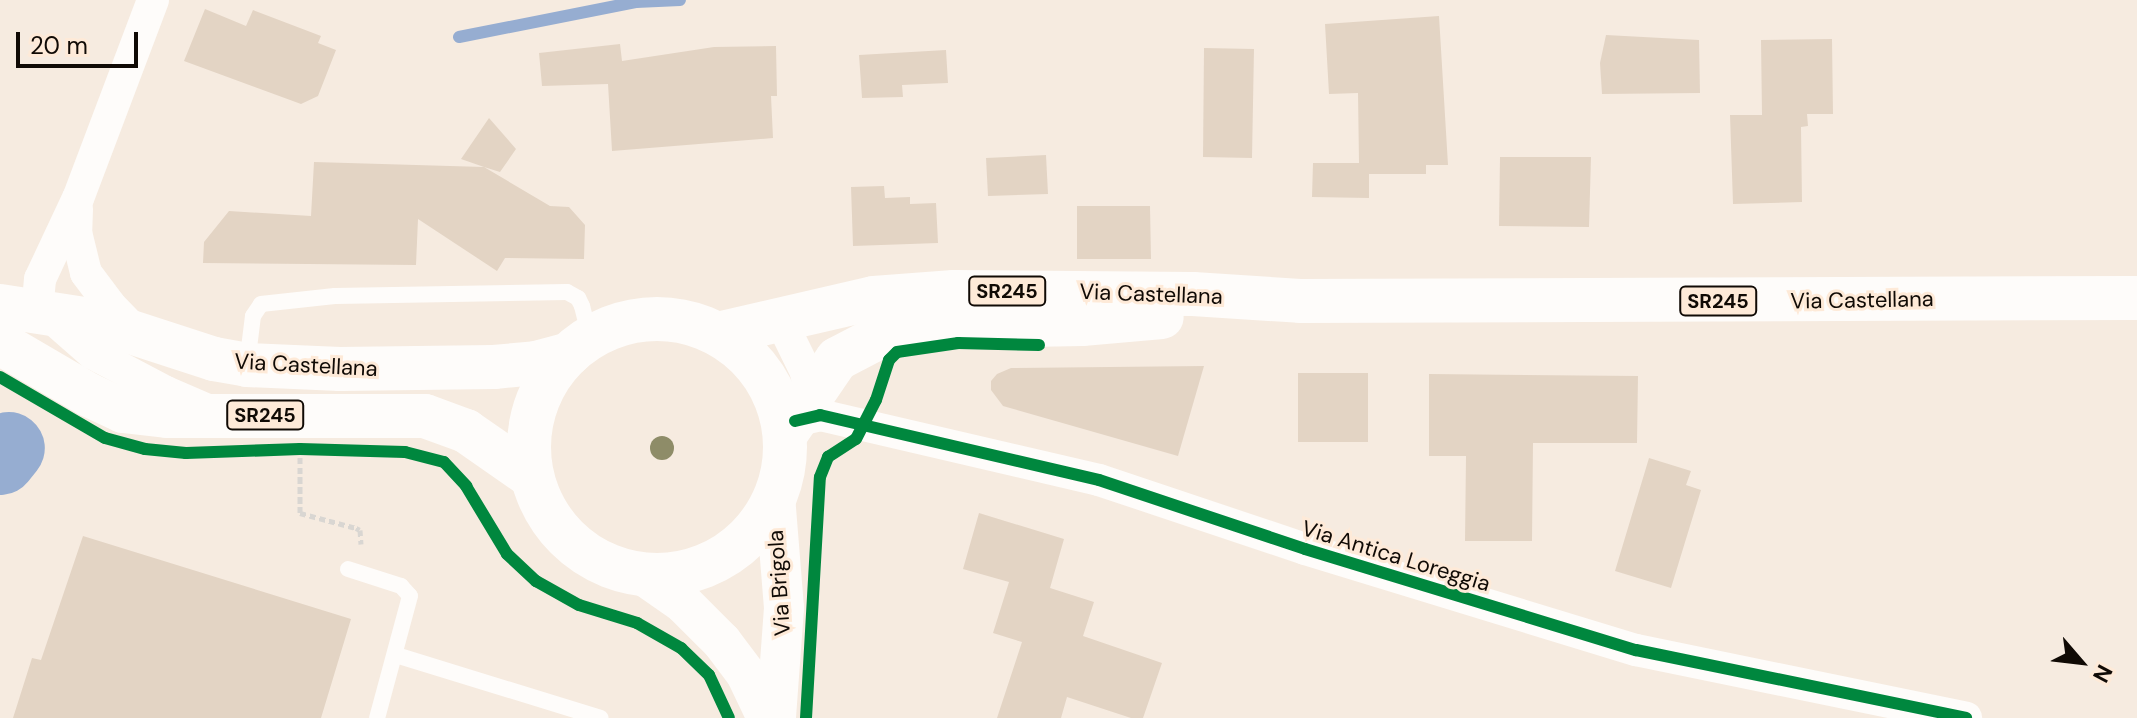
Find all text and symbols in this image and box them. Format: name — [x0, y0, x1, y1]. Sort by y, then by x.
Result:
scale bar — [20, 16, 142, 66]
text: 20 m — [30, 30, 88, 61]
road number: SR245 — [967, 275, 1047, 307]
street label: Via Castellana — [1079, 278, 1223, 310]
road number: SR245 — [1678, 285, 1758, 317]
street label: Via Castellana — [1790, 286, 1934, 314]
street label: Via Castellana — [234, 348, 378, 382]
road number: SR245 — [225, 399, 305, 431]
street label: Via Antica Loreggia — [1299, 515, 1493, 597]
street label: Via Brigola — [762, 529, 796, 637]
north arrow — [2041, 622, 2121, 702]
text: N — [2086, 660, 2119, 687]

